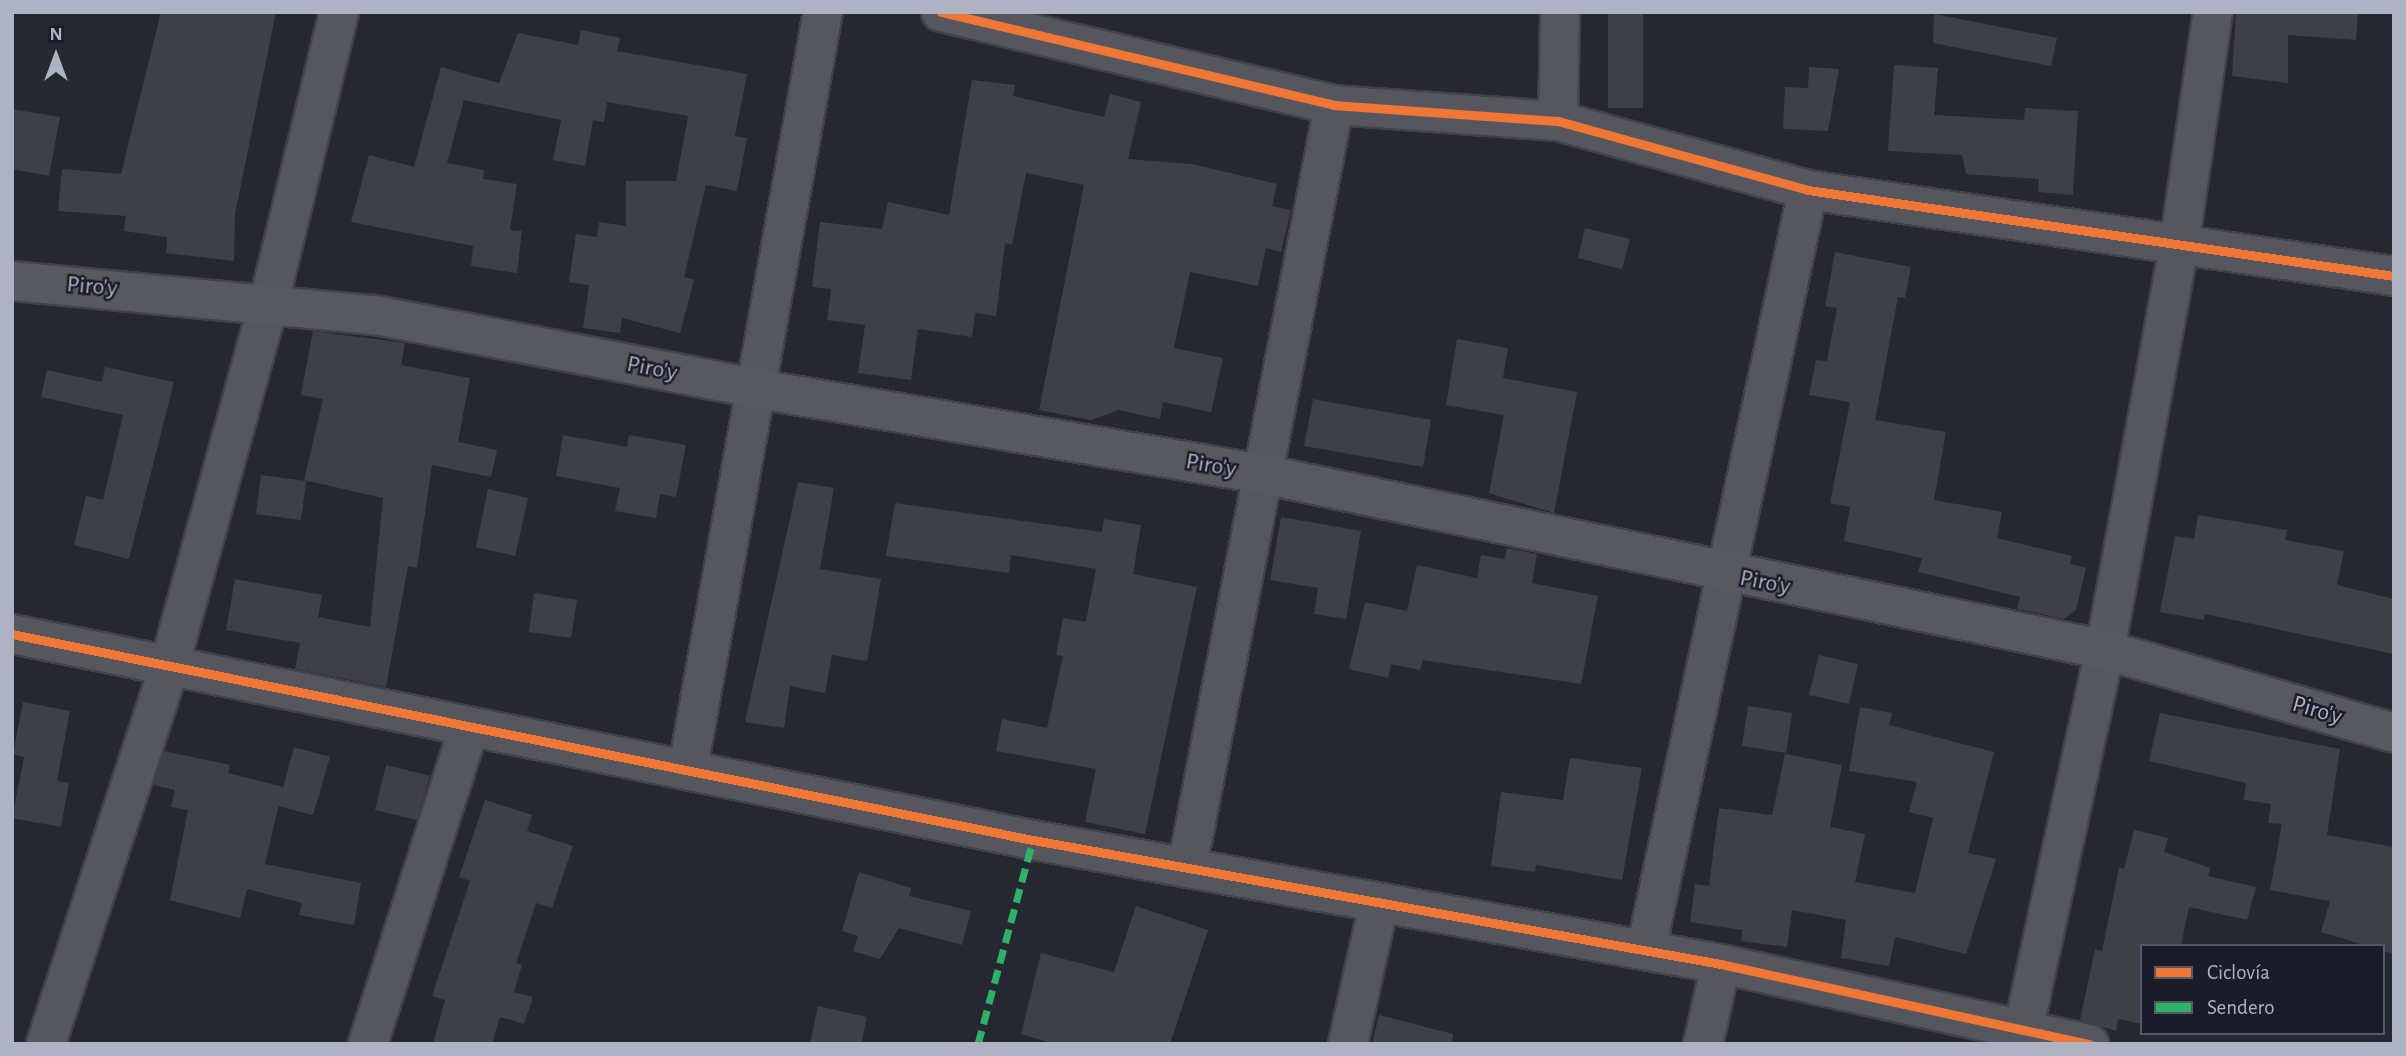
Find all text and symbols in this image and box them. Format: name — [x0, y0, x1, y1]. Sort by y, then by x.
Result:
north arrow — [21, 21, 91, 91]
text: N — [49, 25, 63, 44]
street label: Piro'y — [65, 270, 119, 304]
street label: Piro'y — [624, 350, 680, 388]
street label: Piro'y — [1184, 447, 1238, 485]
street label: Piro'y — [1737, 564, 1793, 602]
street label: Piro'y — [2289, 690, 2345, 732]
legend — [2140, 944, 2385, 1035]
text: Ciclovía — [2207, 962, 2270, 983]
text: Sendero — [2207, 997, 2275, 1018]

